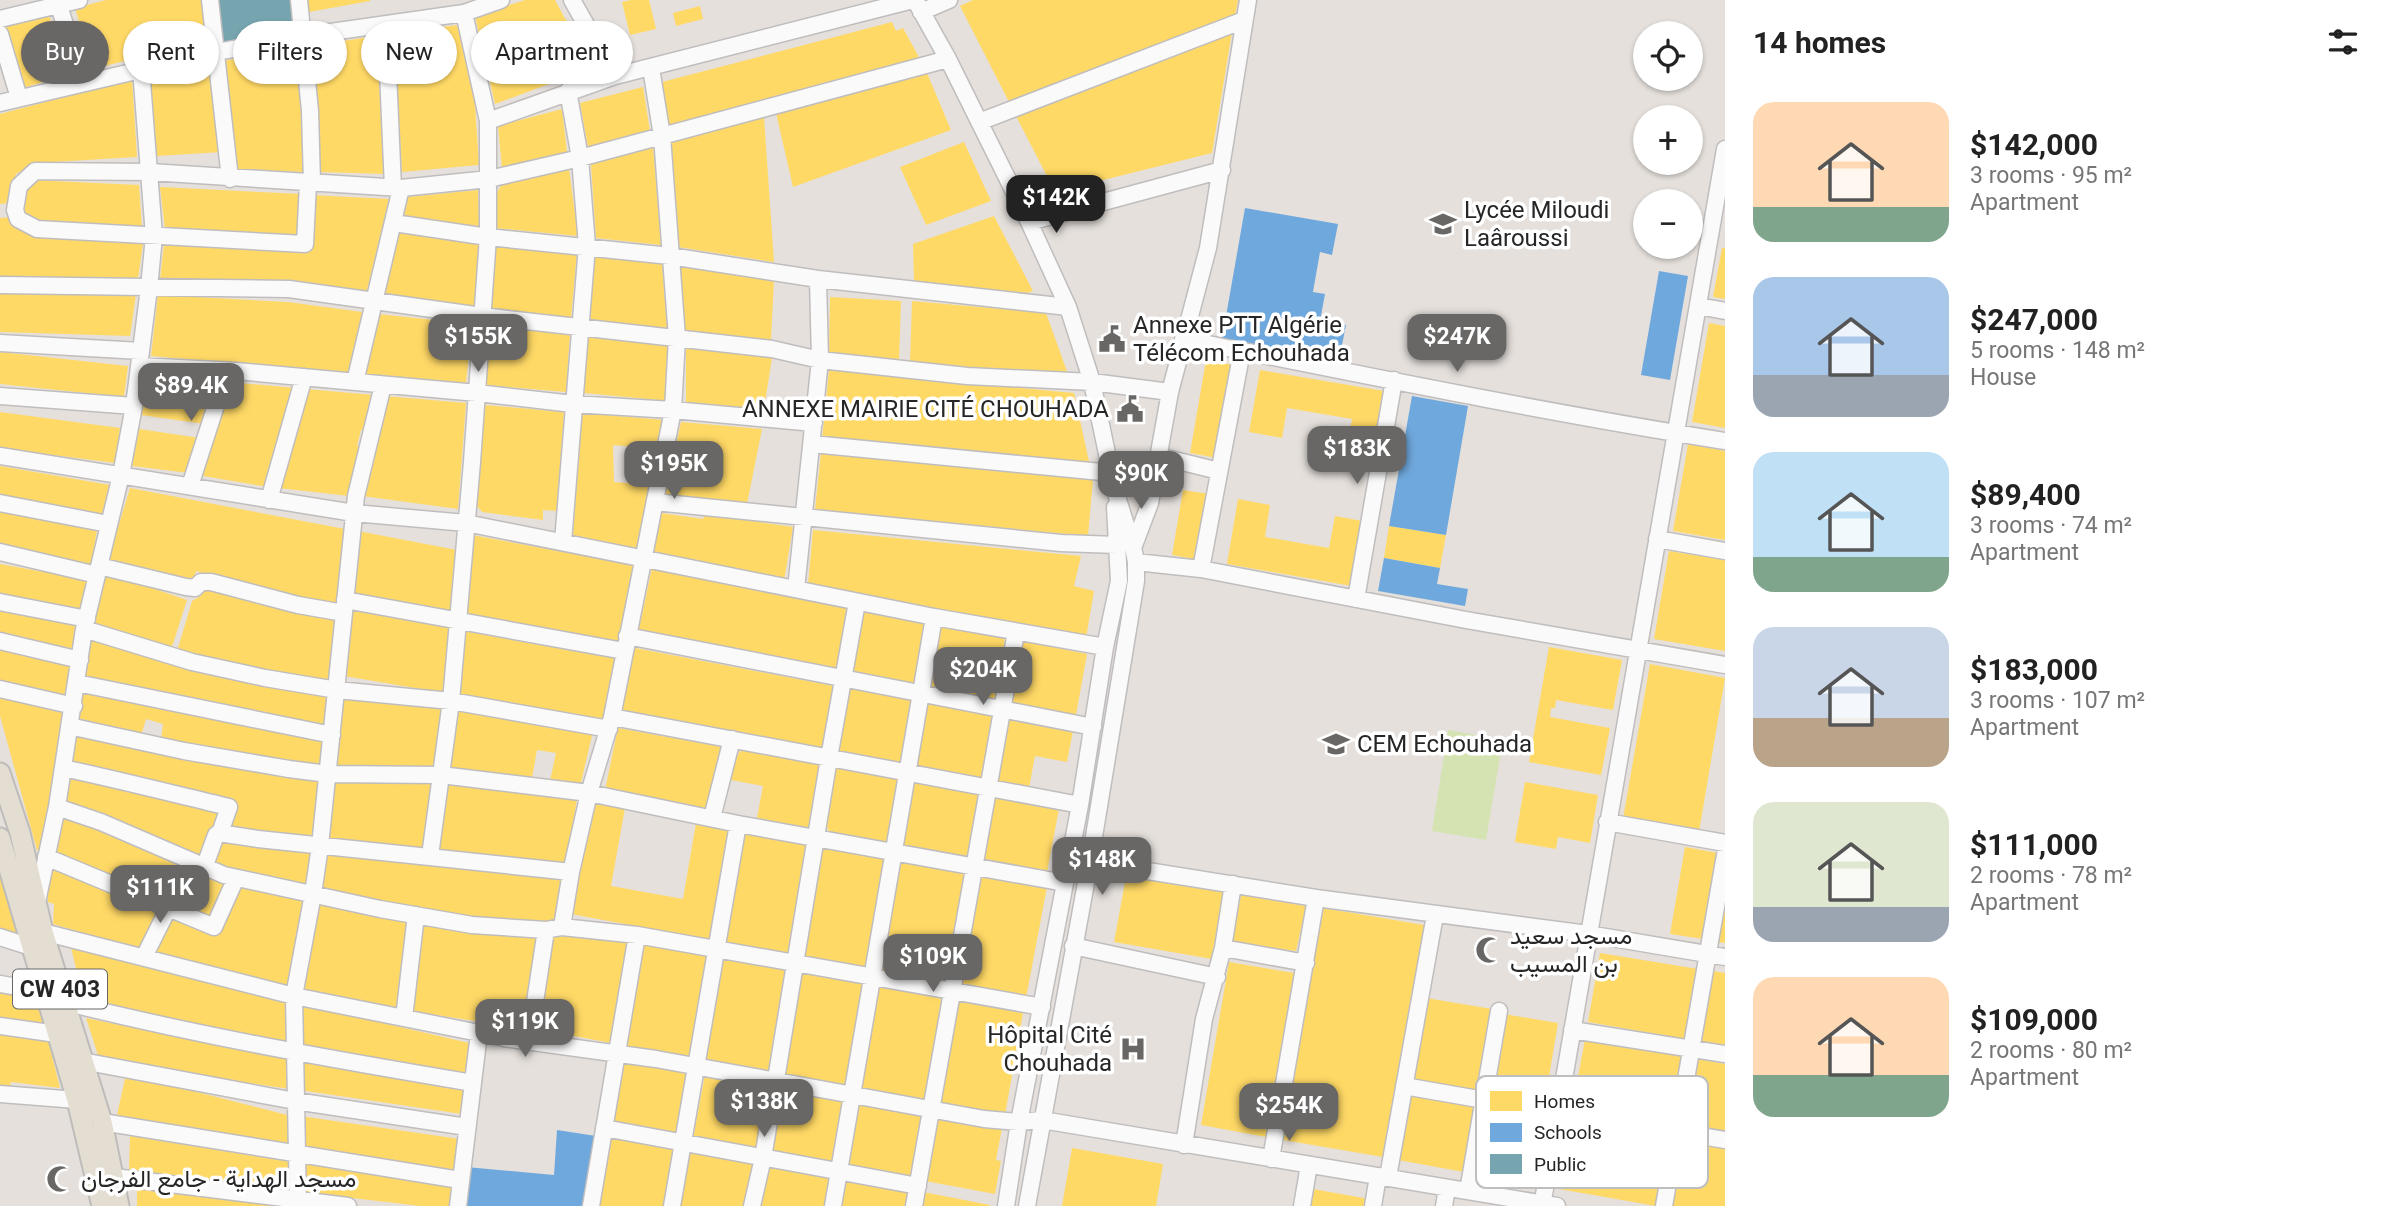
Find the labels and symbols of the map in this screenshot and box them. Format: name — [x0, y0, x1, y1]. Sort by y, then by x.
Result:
pin: $142K — [1007, 176, 1105, 235]
place label: Lycée Miloudi Laâroussi — [1464, 196, 1609, 252]
school or university icon: Lycée Miloudi Laâroussi — [1428, 209, 1458, 239]
place label: Annexe PTT Algérie Télécom Echouhada — [1133, 311, 1350, 367]
pin: $155K — [429, 314, 527, 374]
pin: $247K — [1408, 314, 1506, 374]
public building icon: Annexe PTT Algérie Télécom Echouhada — [1097, 324, 1127, 354]
pin: $89.4K — [134, 364, 248, 423]
public building icon: ANNEXE MAIRIE CITÉ CHOUHADA — [1115, 394, 1145, 424]
place label: ANNEXE MAIRIE CITÉ CHOUHADA — [742, 395, 1109, 423]
pin: $183K — [1308, 426, 1406, 486]
pin: $195K — [625, 442, 723, 501]
pin: $90K — [1100, 452, 1182, 511]
pin: $204K — [934, 648, 1032, 707]
school or university icon: CEM Echouhada — [1321, 729, 1351, 759]
place label: CEM Echouhada — [1357, 730, 1532, 758]
pin: $148K — [1053, 838, 1151, 897]
pin: $111K — [111, 866, 209, 925]
place label: مسجد سعيد بن المسيب — [1510, 922, 1632, 978]
pin: $109K — [884, 934, 982, 994]
mosque icon: مسجد سعيد بن المسيب — [1474, 935, 1504, 965]
road number: CW 403 — [13, 970, 107, 1008]
pin: $119K — [476, 1000, 574, 1059]
place label: Hôpital Cité Chouhada — [987, 1021, 1112, 1077]
hospital icon: Hôpital Cité Chouhada — [1118, 1034, 1148, 1064]
legend — [1476, 1076, 1708, 1188]
pin: $138K — [715, 1080, 813, 1139]
pin: $254K — [1240, 1084, 1338, 1143]
text: Homes — [1534, 1090, 1595, 1113]
text: Schools — [1534, 1121, 1602, 1144]
text: Public — [1534, 1153, 1586, 1176]
mosque icon: مسجد الهداية - جامع الفرجان — [45, 1164, 75, 1194]
place label: مسجد الهداية - جامع الفرجان — [81, 1165, 356, 1196]

